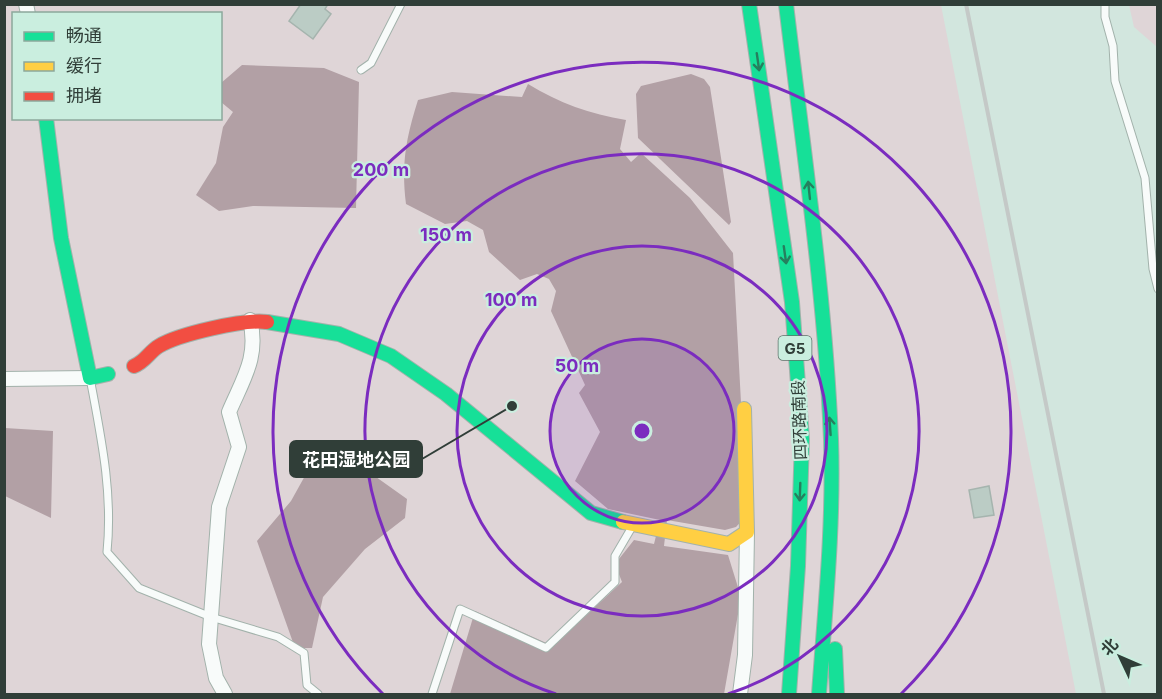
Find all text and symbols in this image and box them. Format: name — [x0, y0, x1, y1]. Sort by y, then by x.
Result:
legend — [12, 12, 222, 120]
text: 畅通 — [66, 25, 102, 46]
one-way arrow — [752, 52, 763, 72]
text: 缓行 — [66, 55, 102, 76]
text: 拥堵 — [66, 85, 102, 106]
text: 200 m — [353, 159, 409, 180]
one-way arrow — [803, 181, 814, 201]
text: 150 m — [420, 224, 472, 245]
one-way arrow — [779, 245, 790, 265]
text: 100 m — [485, 289, 537, 310]
road number: G5 — [778, 336, 812, 360]
text: 50 m — [555, 355, 599, 376]
street label: 四环路南段 — [788, 380, 810, 460]
one-way arrow — [824, 417, 835, 437]
centre of rings — [632, 421, 652, 441]
callout: 花田湿地公园 — [290, 441, 422, 477]
text: 花田湿地公园 — [302, 449, 410, 470]
one-way arrow — [795, 481, 806, 501]
north arrow — [1090, 627, 1150, 687]
text: 北 — [1096, 634, 1122, 659]

